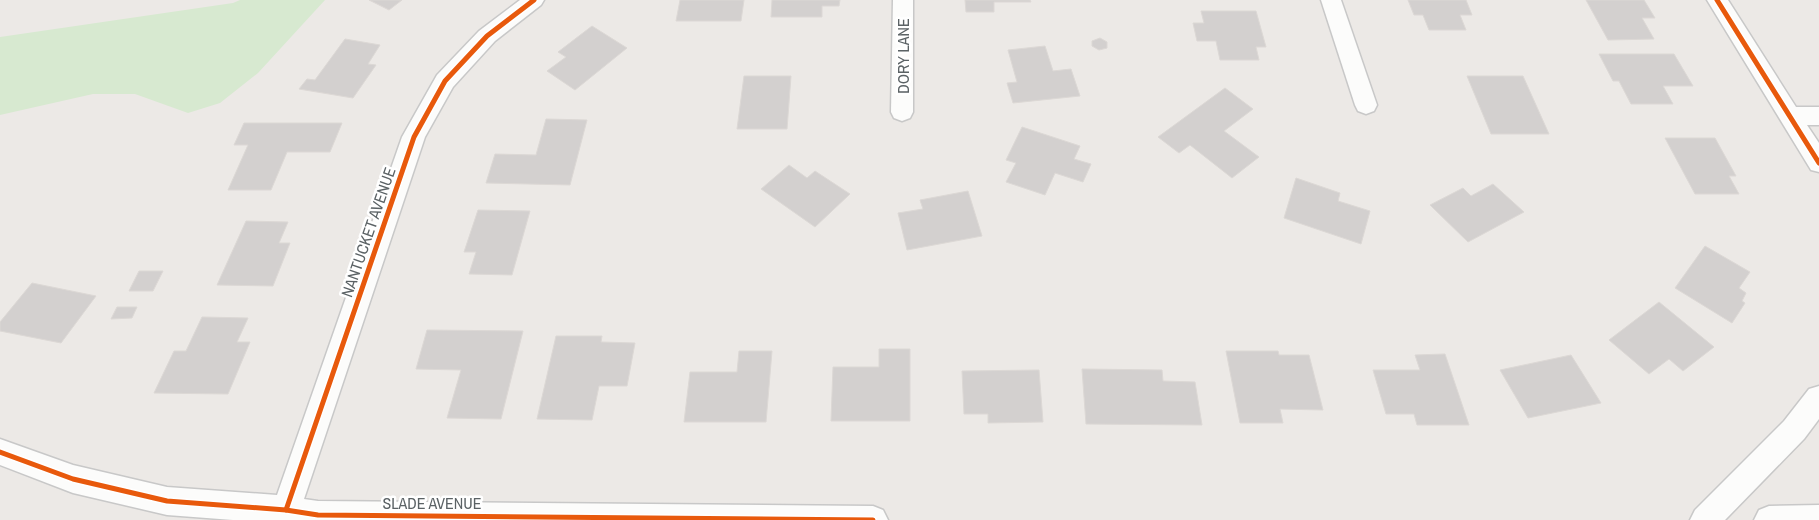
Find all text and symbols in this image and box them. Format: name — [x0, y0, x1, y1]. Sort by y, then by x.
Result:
street label: DORY LANE — [892, 18, 914, 94]
street label: NANTUCKET AVENUE — [335, 164, 401, 300]
street label: SLADE AVENUE — [383, 492, 481, 514]

